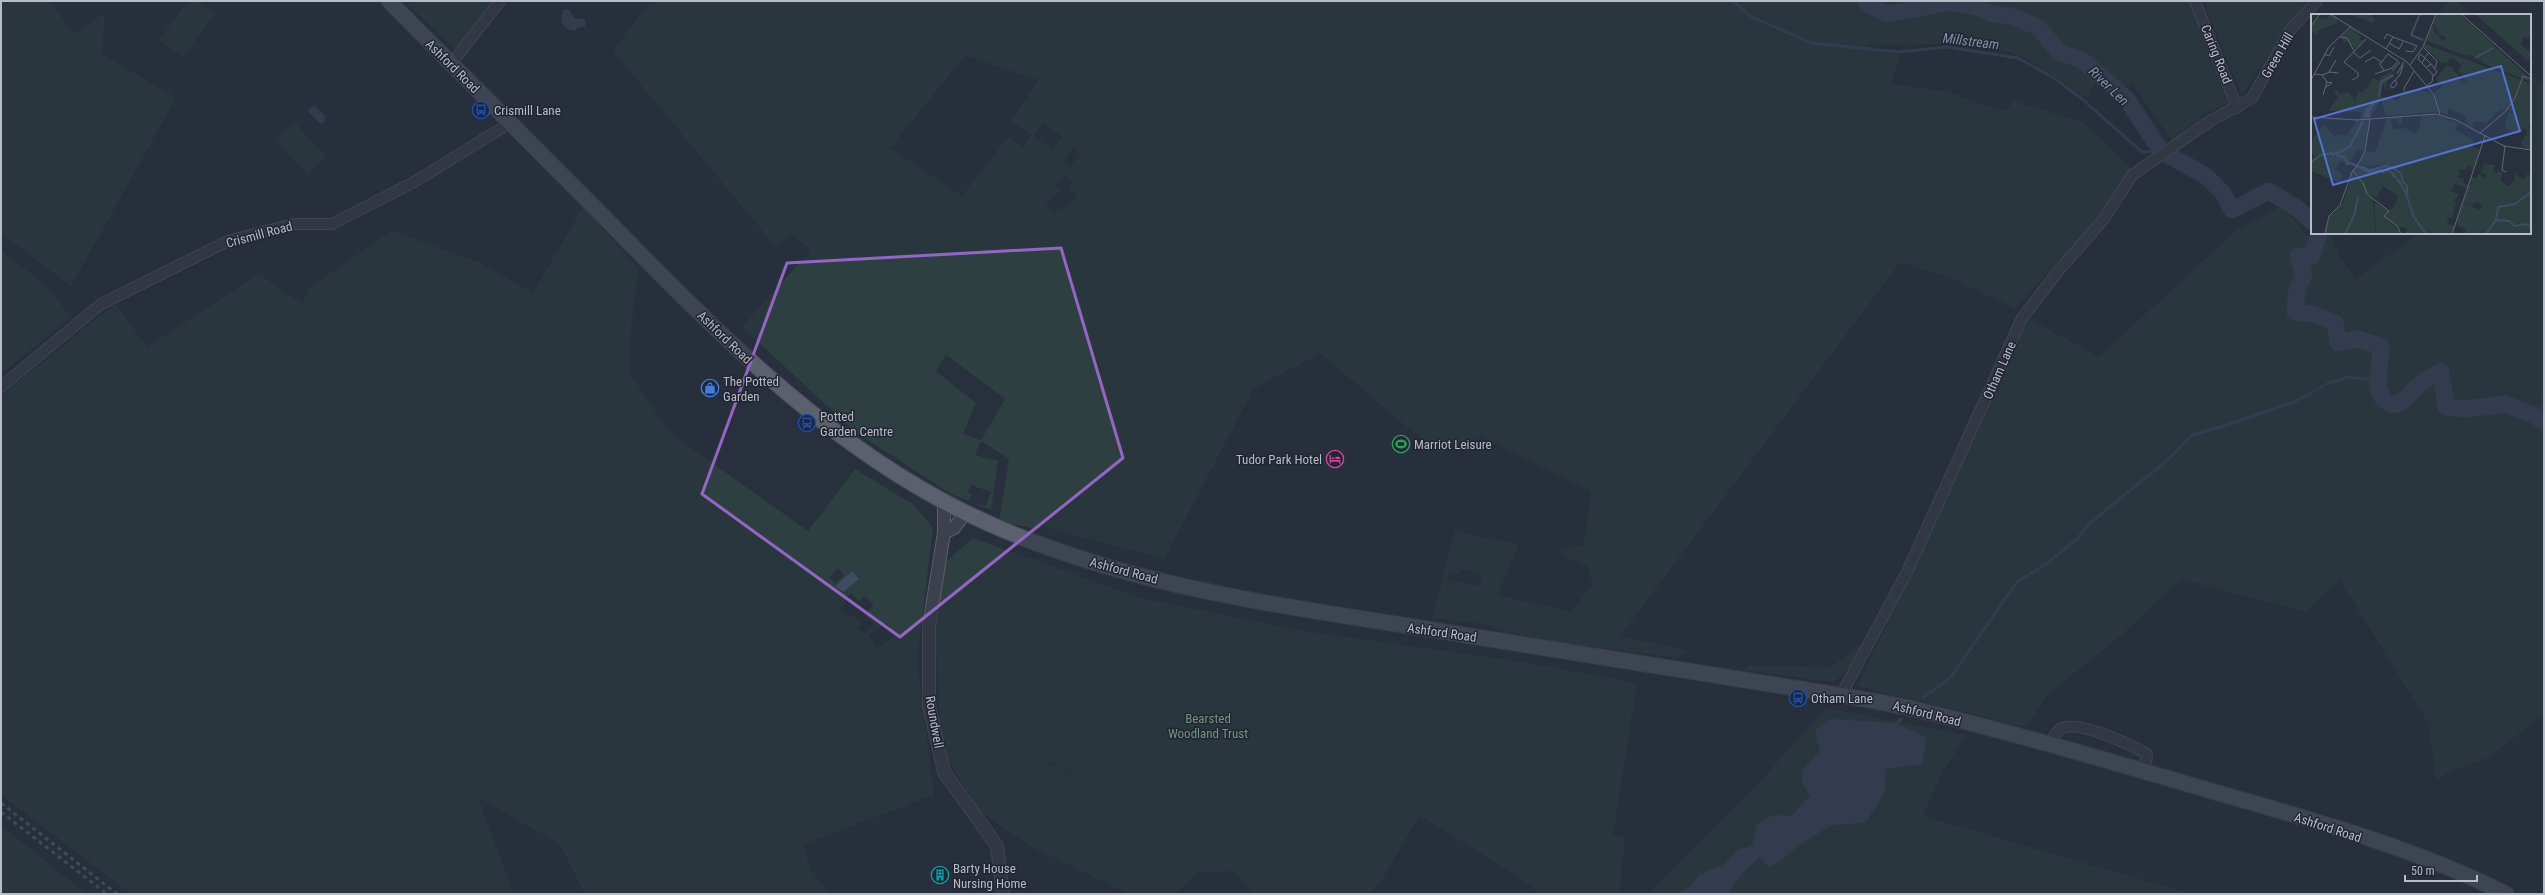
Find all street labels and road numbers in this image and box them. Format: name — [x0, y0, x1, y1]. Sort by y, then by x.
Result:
street label: Caring Road — [2198, 22, 2235, 86]
street label: Green Hill — [2258, 30, 2296, 81]
street label: Ashford Road — [423, 36, 483, 96]
street label: Crismill Road — [224, 218, 294, 251]
street label: Ashford Road — [694, 308, 755, 367]
street label: Otham Lane — [1980, 339, 2019, 401]
street label: Ashford Road — [1088, 554, 1159, 587]
street label: Ashford Road — [1406, 620, 1477, 645]
street label: Roundwell — [923, 695, 946, 749]
street label: Ashford Road — [1891, 698, 1963, 729]
street label: Ashford Road — [2292, 810, 2363, 845]

